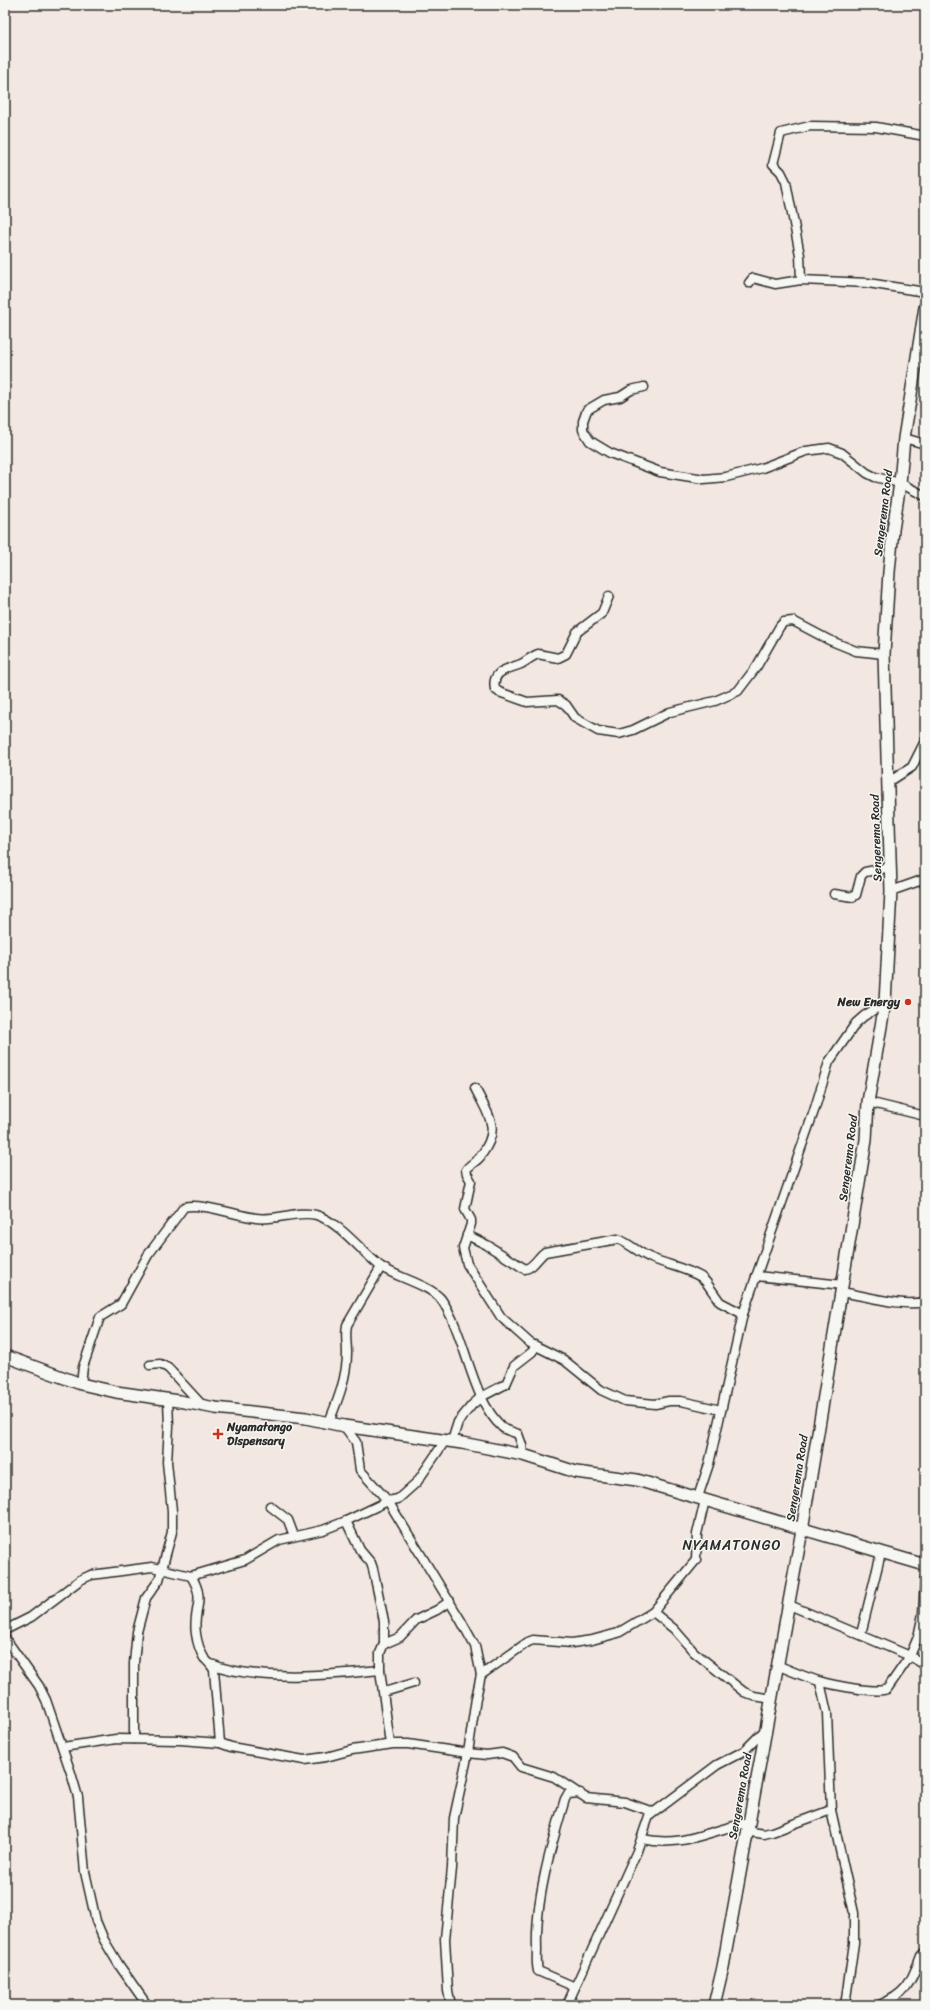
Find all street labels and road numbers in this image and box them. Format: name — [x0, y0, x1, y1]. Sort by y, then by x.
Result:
street label: Sengerema Road — [867, 468, 899, 558]
street label: Sengerema Road — [863, 793, 889, 882]
street label: Sengerema Road — [832, 1113, 864, 1203]
street label: Sengerema Road — [779, 1433, 815, 1523]
street label: Sengerema Road — [722, 1750, 759, 1841]

